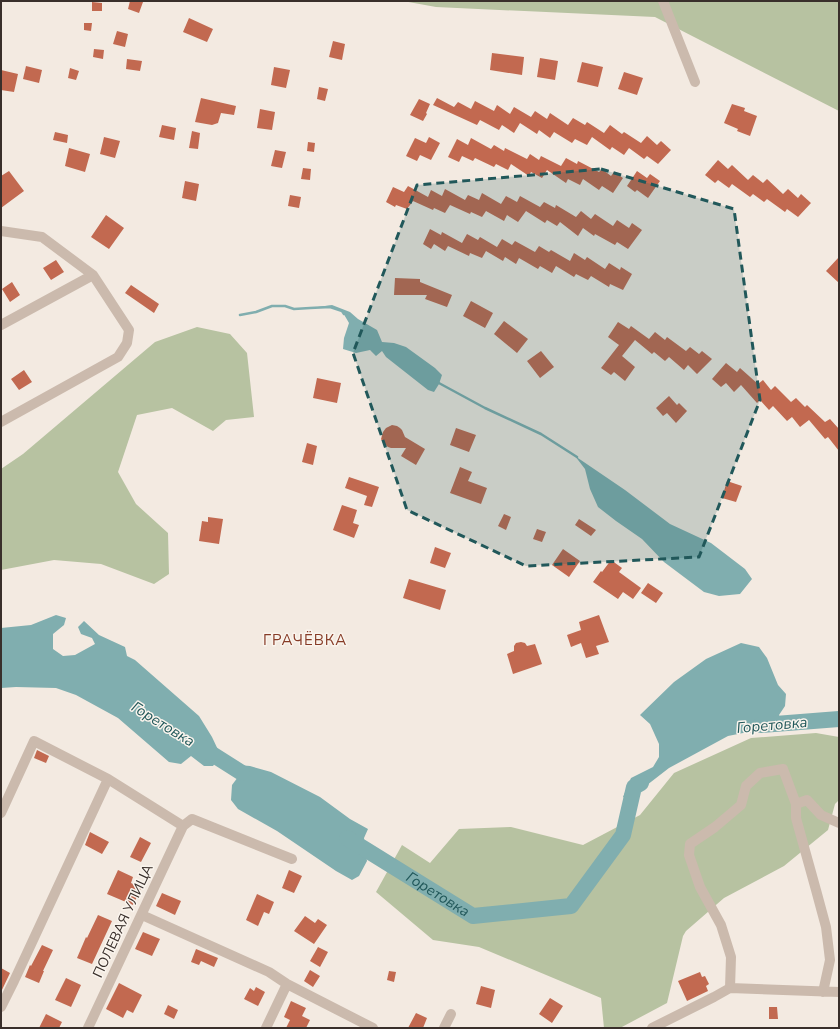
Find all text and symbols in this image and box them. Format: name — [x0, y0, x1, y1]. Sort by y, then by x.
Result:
district label: ГРАЧЁВКА — [263, 630, 347, 650]
water label: Горетовка — [128, 697, 198, 751]
water label: Горетовка — [736, 712, 808, 738]
street label: ПОЛЕВАЯ УЛИЦА — [88, 861, 158, 981]
water label: Горетовка — [402, 867, 474, 922]

